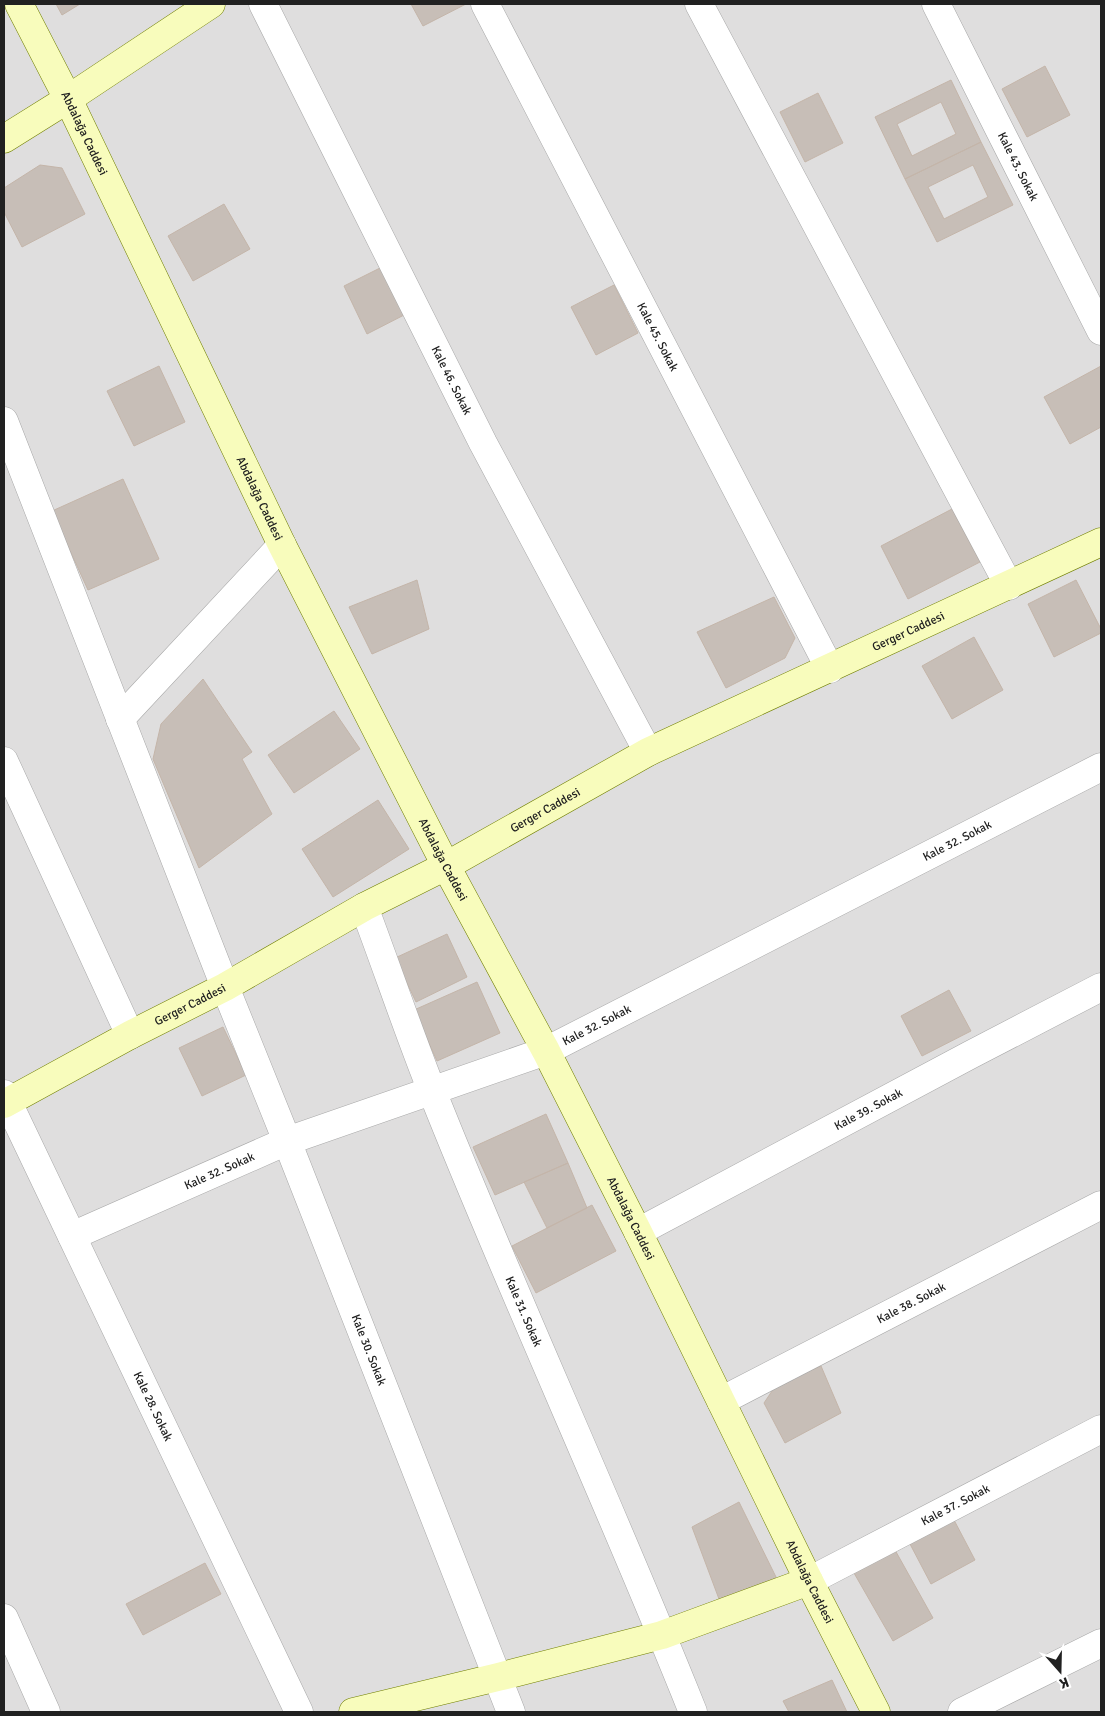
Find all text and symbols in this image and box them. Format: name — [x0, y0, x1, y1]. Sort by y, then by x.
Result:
street label: Abdalağa Caddesi — [58, 89, 111, 178]
street label: Kale 43. Sokak — [994, 130, 1042, 203]
street label: Kale 45. Sokak — [634, 300, 682, 374]
street label: Kale 46. Sokak — [428, 343, 475, 417]
street label: Abdalağa Caddesi — [233, 454, 286, 543]
street label: Gerger Caddesi — [870, 608, 947, 655]
street label: Gerger Caddesi — [507, 784, 583, 836]
street label: Abdalağa Caddesi — [415, 816, 471, 904]
street label: Kale 32. Sokak — [920, 817, 994, 864]
street label: Gerger Caddesi — [152, 980, 228, 1029]
street label: Kale 32. Sokak — [560, 1001, 633, 1049]
street label: Kale 39. Sokak — [832, 1085, 905, 1134]
street label: Kale 32. Sokak — [182, 1149, 257, 1193]
street label: Abdalağa Caddesi — [604, 1174, 658, 1263]
street label: Kale 31. Sokak — [502, 1274, 545, 1349]
street label: Kale 38. Sokak — [874, 1279, 948, 1327]
street label: Kale 30. Sokak — [348, 1312, 390, 1388]
street label: Kale 28. Sokak — [130, 1369, 176, 1443]
street label: Kale 37. Sokak — [919, 1481, 992, 1529]
street label: Abdalağa Caddesi — [783, 1538, 837, 1626]
north arrow — [1035, 1646, 1085, 1696]
text: K — [1057, 1673, 1071, 1692]

